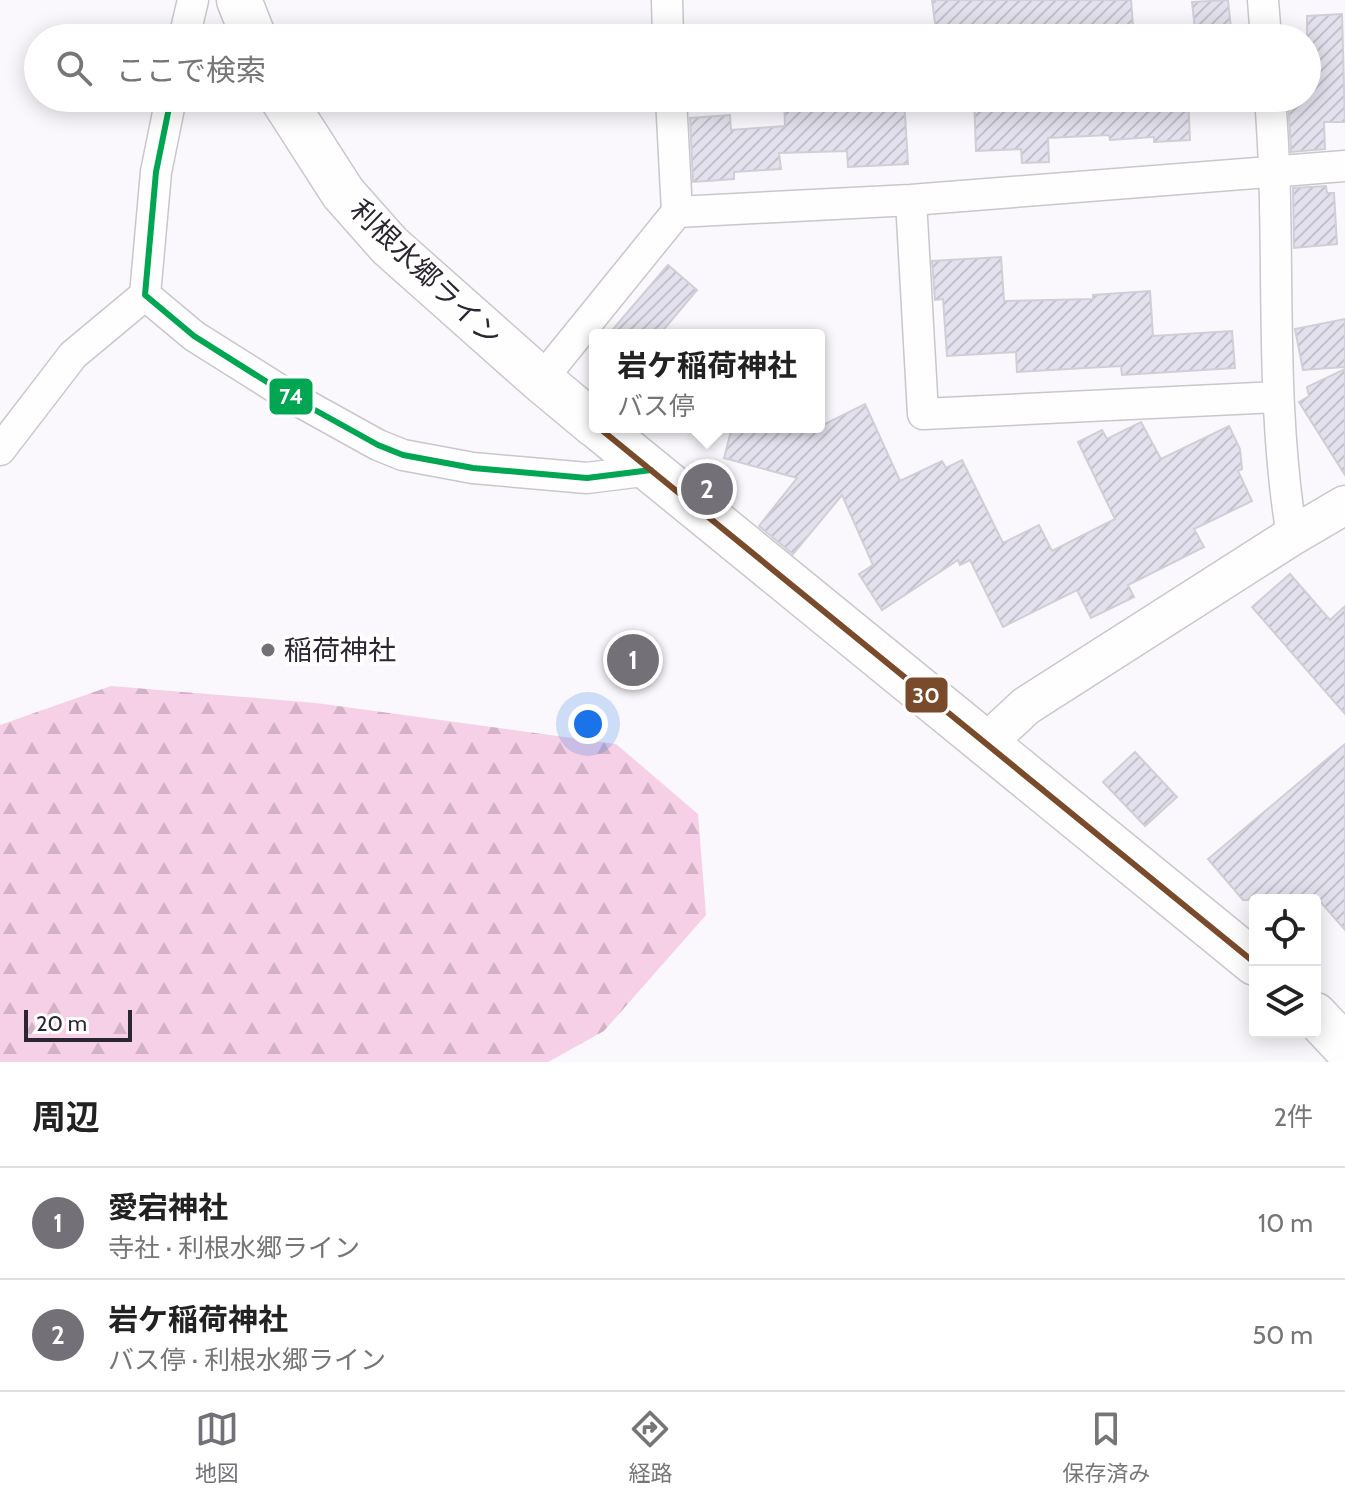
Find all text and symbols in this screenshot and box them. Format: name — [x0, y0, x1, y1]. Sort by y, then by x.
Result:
search box — [24, 24, 1321, 112]
icon: search — [52, 46, 96, 90]
text: ここで検索 — [116, 52, 266, 89]
street label: 利根水郷ライン — [344, 193, 508, 353]
popup — [589, 329, 825, 433]
text: 岩ケ稲荷神社 — [617, 347, 797, 384]
line badge: 74 — [268, 377, 314, 416]
text: 74 — [279, 383, 303, 410]
text: バス停 — [617, 390, 695, 422]
pin: 2 — [681, 459, 733, 519]
pin: 1 — [607, 630, 659, 690]
place label: 稲荷神社 — [284, 633, 396, 667]
marker: 稲荷神社 — [259, 641, 277, 659]
line badge: 30 — [904, 676, 949, 714]
text: 30 — [912, 682, 940, 709]
your location — [568, 704, 608, 744]
map controls — [1249, 894, 1321, 1038]
button: locate — [1249, 894, 1321, 966]
button: layers — [1249, 966, 1321, 1038]
scale bar — [24, 1006, 132, 1042]
text: 20 m — [36, 1010, 87, 1037]
text: 周辺 — [32, 1096, 100, 1138]
text: 2件 — [1273, 1101, 1313, 1133]
text: 愛宕神社 — [108, 1189, 228, 1226]
text: 1 — [53, 1207, 63, 1239]
text: 10 m — [1258, 1207, 1313, 1239]
text: 寺社 · 利根水郷ライン — [108, 1232, 360, 1264]
text: 岩ケ稲荷神社 — [108, 1301, 288, 1338]
text: 2 — [51, 1319, 65, 1351]
text: 50 m — [1252, 1319, 1313, 1351]
text: バス停 · 利根水郷ライン — [108, 1344, 386, 1376]
tab: 地図 — [195, 1407, 239, 1487]
tab: 経路 — [628, 1407, 672, 1487]
tab: 保存済み — [1062, 1407, 1150, 1487]

